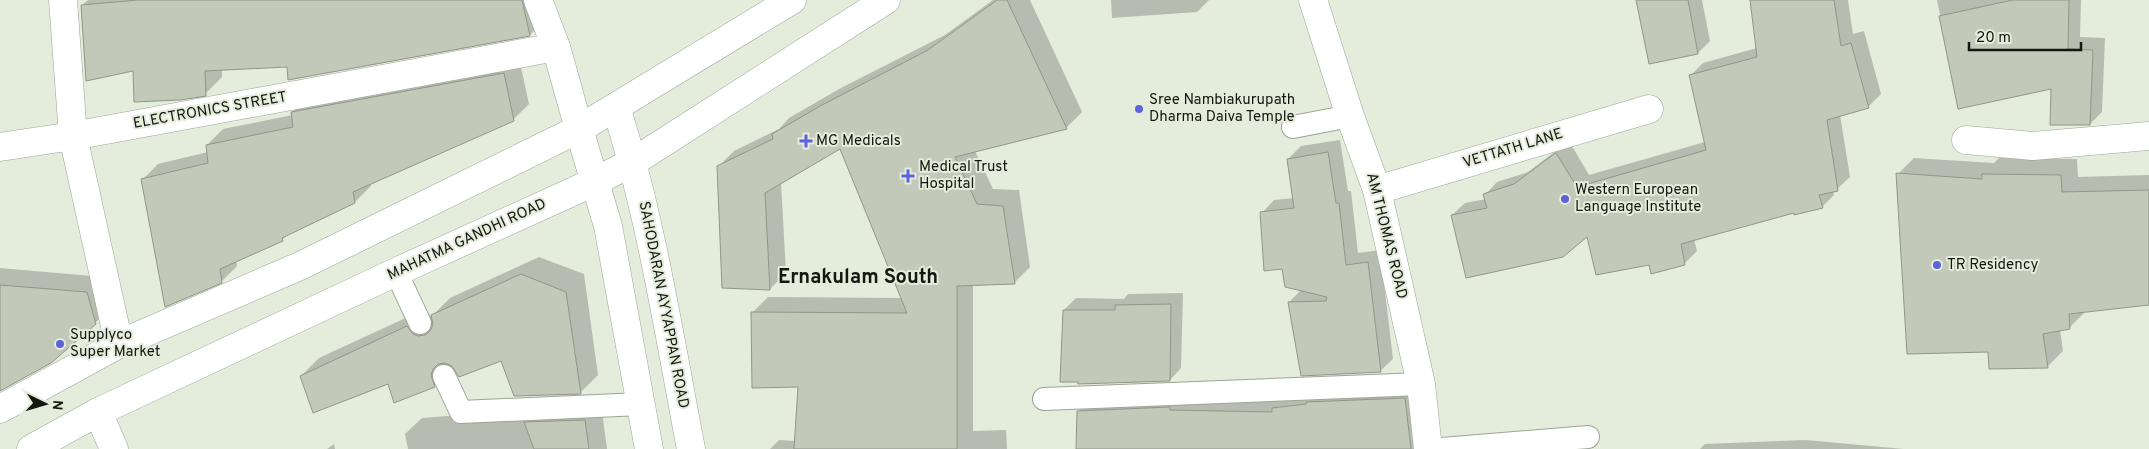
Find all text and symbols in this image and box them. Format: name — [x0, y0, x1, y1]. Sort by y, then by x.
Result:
scale bar — [1969, 20, 2082, 52]
text: 20 m — [1976, 29, 2011, 48]
street label: ELECTRONICS STREET — [132, 88, 288, 134]
place label: Sree Nambiakurupath Dharma Daiva Temple — [1149, 91, 1295, 127]
marker: Sree Nambiakurupath Dharma Daiva Temple — [1133, 103, 1145, 115]
street label: VETTATH LANE — [1461, 125, 1565, 173]
place label: MG Medicals — [816, 132, 901, 151]
marker: MG Medicals — [800, 135, 812, 147]
place label: Medical Trust Hospital — [919, 158, 1008, 194]
marker: Medical Trust Hospital — [901, 169, 915, 183]
street label: AM THOMAS ROAD — [1361, 171, 1411, 301]
place label: Western European Language Institute — [1575, 181, 1701, 217]
marker: Western European Language Institute — [1559, 193, 1571, 205]
street label: MAHATMA GANDHI ROAD — [385, 195, 549, 285]
street label: SAHODARAN AYYAPPAN ROAD — [634, 200, 692, 410]
place label: TR Residency — [1947, 256, 2038, 275]
marker: TR Residency — [1931, 259, 1943, 271]
district label: Ernakulam South — [778, 265, 938, 291]
place label: Supplyco Super Market — [70, 326, 160, 362]
marker: Supplyco Super Market — [54, 338, 66, 350]
north arrow — [20, 379, 70, 429]
text: N — [48, 399, 65, 411]

